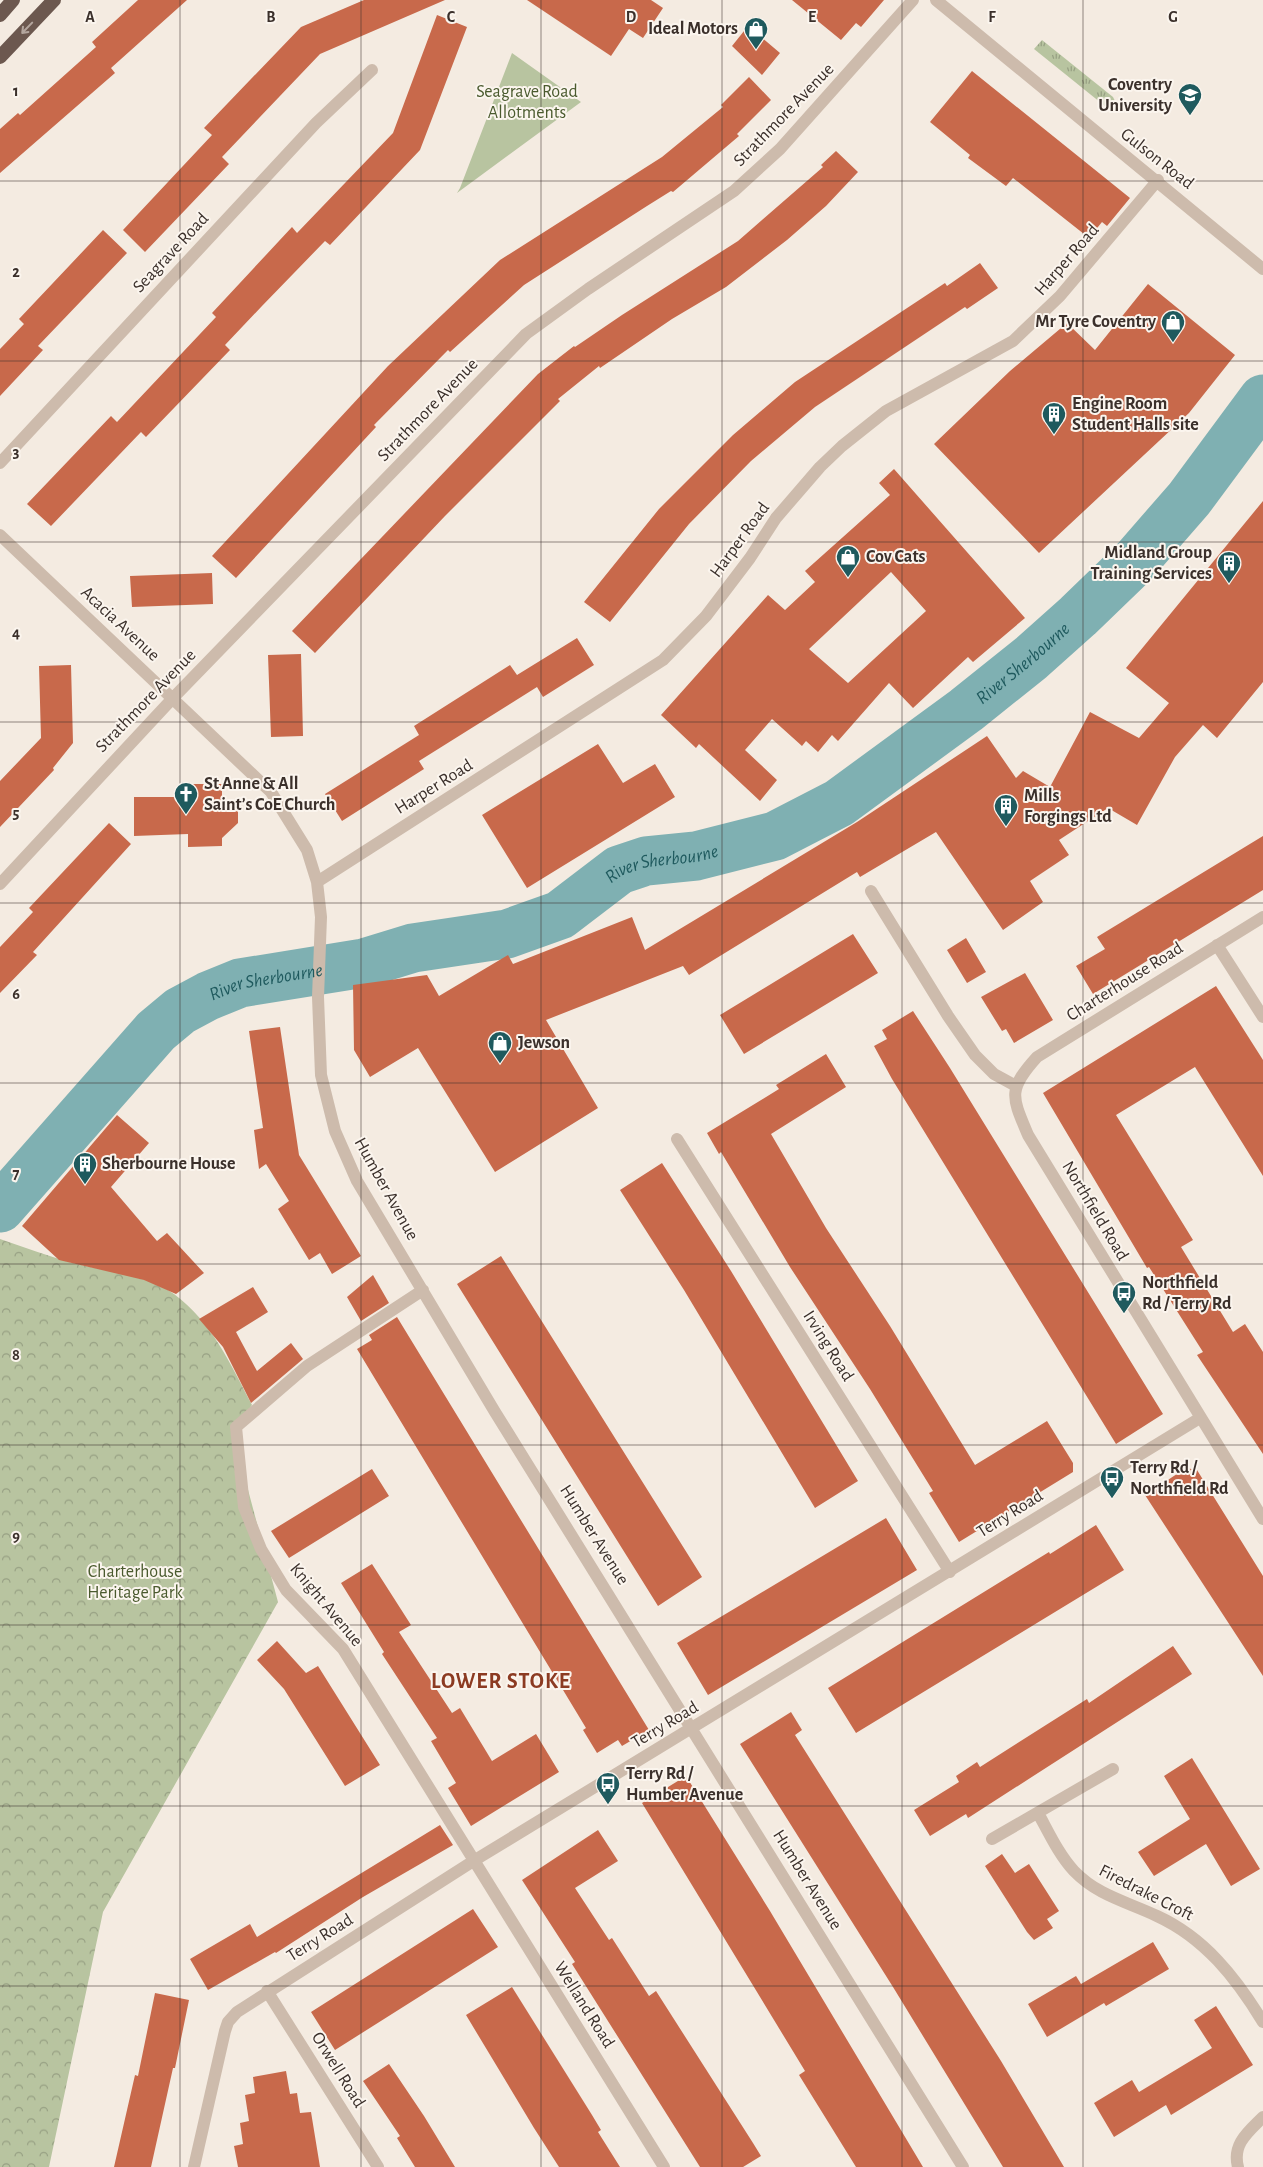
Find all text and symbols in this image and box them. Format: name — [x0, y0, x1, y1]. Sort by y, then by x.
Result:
text: A — [85, 9, 95, 25]
text: B — [266, 9, 276, 25]
text: C — [447, 9, 456, 25]
text: D — [626, 9, 637, 25]
text: E — [808, 9, 816, 25]
text: F — [988, 9, 996, 25]
text: G — [1168, 9, 1178, 25]
shop icon: Ideal Motors — [743, 16, 769, 50]
place label: Ideal Motors — [648, 20, 738, 38]
one-way arrow — [21, 22, 33, 35]
street label: Strathmore Avenue — [730, 60, 838, 170]
place label: Coventry University — [1098, 76, 1173, 115]
school or university icon: Coventry University — [1177, 82, 1203, 116]
text: 1 — [13, 83, 19, 99]
park label: Seagrave Road Allotments — [476, 83, 578, 122]
street label: Gulson Road — [1117, 125, 1197, 193]
street label: Seagrave Road — [130, 210, 212, 296]
street label: Harper Road — [1031, 221, 1103, 299]
text: 2 — [12, 264, 20, 280]
shop icon: Mr Tyre Coventry — [1160, 309, 1186, 343]
place label: Mr Tyre Coventry — [1035, 313, 1157, 331]
street label: Strathmore Avenue — [374, 355, 482, 465]
place label: Engine Room Student Halls site — [1072, 395, 1199, 434]
building icon: Engine Room Student Halls site — [1041, 401, 1067, 435]
text: 3 — [13, 444, 20, 460]
street label: Harper Road — [707, 499, 773, 581]
shop icon: Cov Cats — [835, 544, 861, 578]
place label: Midland Group Training Services — [1090, 544, 1212, 583]
place label: Cov Cats — [866, 548, 925, 566]
building icon: Midland Group Training Services — [1216, 550, 1242, 584]
street label: Acacia Avenue — [77, 583, 163, 665]
water label: River Sherbourne — [972, 619, 1073, 708]
text: 4 — [12, 625, 20, 641]
street label: Strathmore Avenue — [92, 646, 200, 756]
street label: Harper Road — [392, 756, 476, 818]
place label: St Anne & All Saint’s CoE Church — [204, 775, 335, 814]
church icon: St Anne & All Saint’s CoE Church — [173, 781, 199, 815]
place label: Mills Forgings Ltd — [1024, 787, 1112, 826]
building icon: Mills Forgings Ltd — [993, 793, 1019, 827]
text: 5 — [13, 805, 20, 821]
water label: River Sherbourne — [601, 841, 720, 887]
street label: Charterhouse Road — [1064, 939, 1186, 1025]
water label: River Sherbourne — [206, 960, 324, 1004]
text: 6 — [12, 986, 20, 1002]
shop icon: Jewson — [487, 1030, 513, 1064]
place label: Jewson — [518, 1034, 570, 1052]
street label: Humber Avenue — [350, 1135, 422, 1243]
building icon: Sherbourne House — [72, 1151, 98, 1185]
place label: Sherbourne House — [102, 1155, 236, 1173]
street label: Northfield Road — [1058, 1158, 1132, 1264]
text: 7 — [13, 1166, 20, 1182]
place label: Northfield Rd / Terry Rd — [1142, 1274, 1232, 1313]
bus stop icon: Northfield Rd / Terry Rd — [1111, 1280, 1137, 1314]
street label: Irving Road — [799, 1308, 857, 1384]
text: 8 — [12, 1347, 20, 1363]
place label: Terry Rd / Northfield Rd — [1130, 1459, 1229, 1498]
bus stop icon: Terry Rd / Northfield Rd — [1099, 1465, 1125, 1499]
street label: Humber Avenue — [556, 1482, 632, 1588]
street label: Terry Road — [974, 1487, 1046, 1541]
text: 9 — [12, 1528, 20, 1544]
street label: Knight Avenue — [286, 1560, 366, 1650]
park label: Charterhouse Heritage Park — [87, 1563, 184, 1602]
district label: LOWER STOKE — [431, 1670, 571, 1692]
street label: Terry Road — [629, 1698, 701, 1752]
place label: Terry Rd / Humber Avenue — [626, 1765, 743, 1804]
bus stop icon: Terry Rd / Humber Avenue — [595, 1771, 621, 1805]
street label: Humber Avenue — [769, 1827, 845, 1933]
street label: Firedrake Croft — [1096, 1862, 1196, 1925]
street label: Terry Road — [284, 1911, 356, 1965]
street label: Welland Road — [550, 1959, 618, 2051]
street label: Orwell Road — [308, 2029, 368, 2111]

